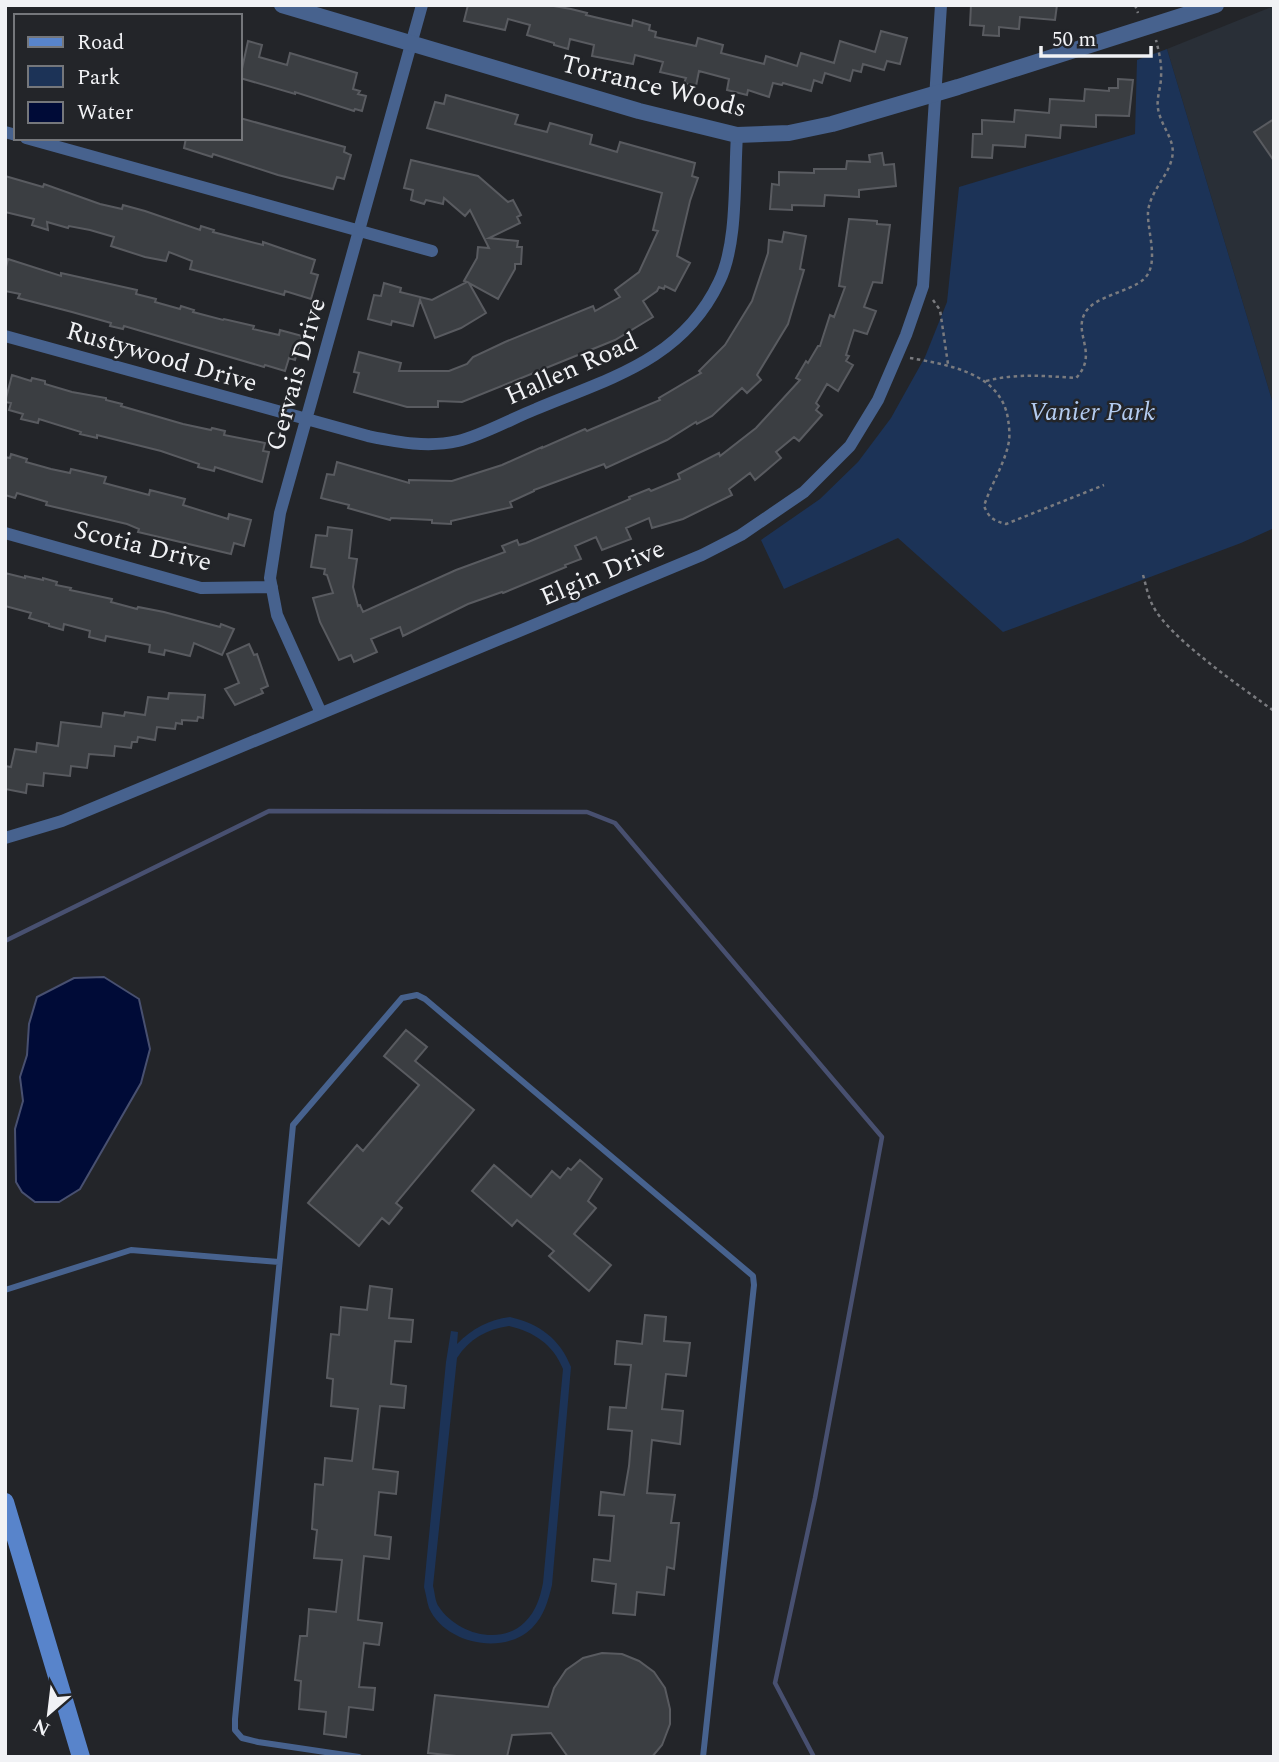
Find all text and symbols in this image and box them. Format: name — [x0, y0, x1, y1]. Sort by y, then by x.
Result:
legend — [14, 14, 242, 140]
scale bar — [1041, 14, 1151, 58]
text: 50 m — [1052, 24, 1096, 56]
text: Road — [77, 27, 124, 59]
street label: Torrance Woods — [557, 44, 751, 128]
text: Park — [77, 62, 121, 94]
text: Water — [77, 97, 133, 129]
street label: Gervais Drive — [255, 293, 337, 456]
street label: Rustywood Drive — [61, 311, 262, 403]
street label: Hallen Road — [499, 322, 644, 416]
park label: Vanier Park — [1029, 392, 1155, 432]
street label: Scotia Drive — [69, 510, 216, 582]
street label: Elgin Drive — [534, 529, 671, 617]
north arrow — [14, 1678, 84, 1748]
text: N — [28, 1710, 55, 1743]

